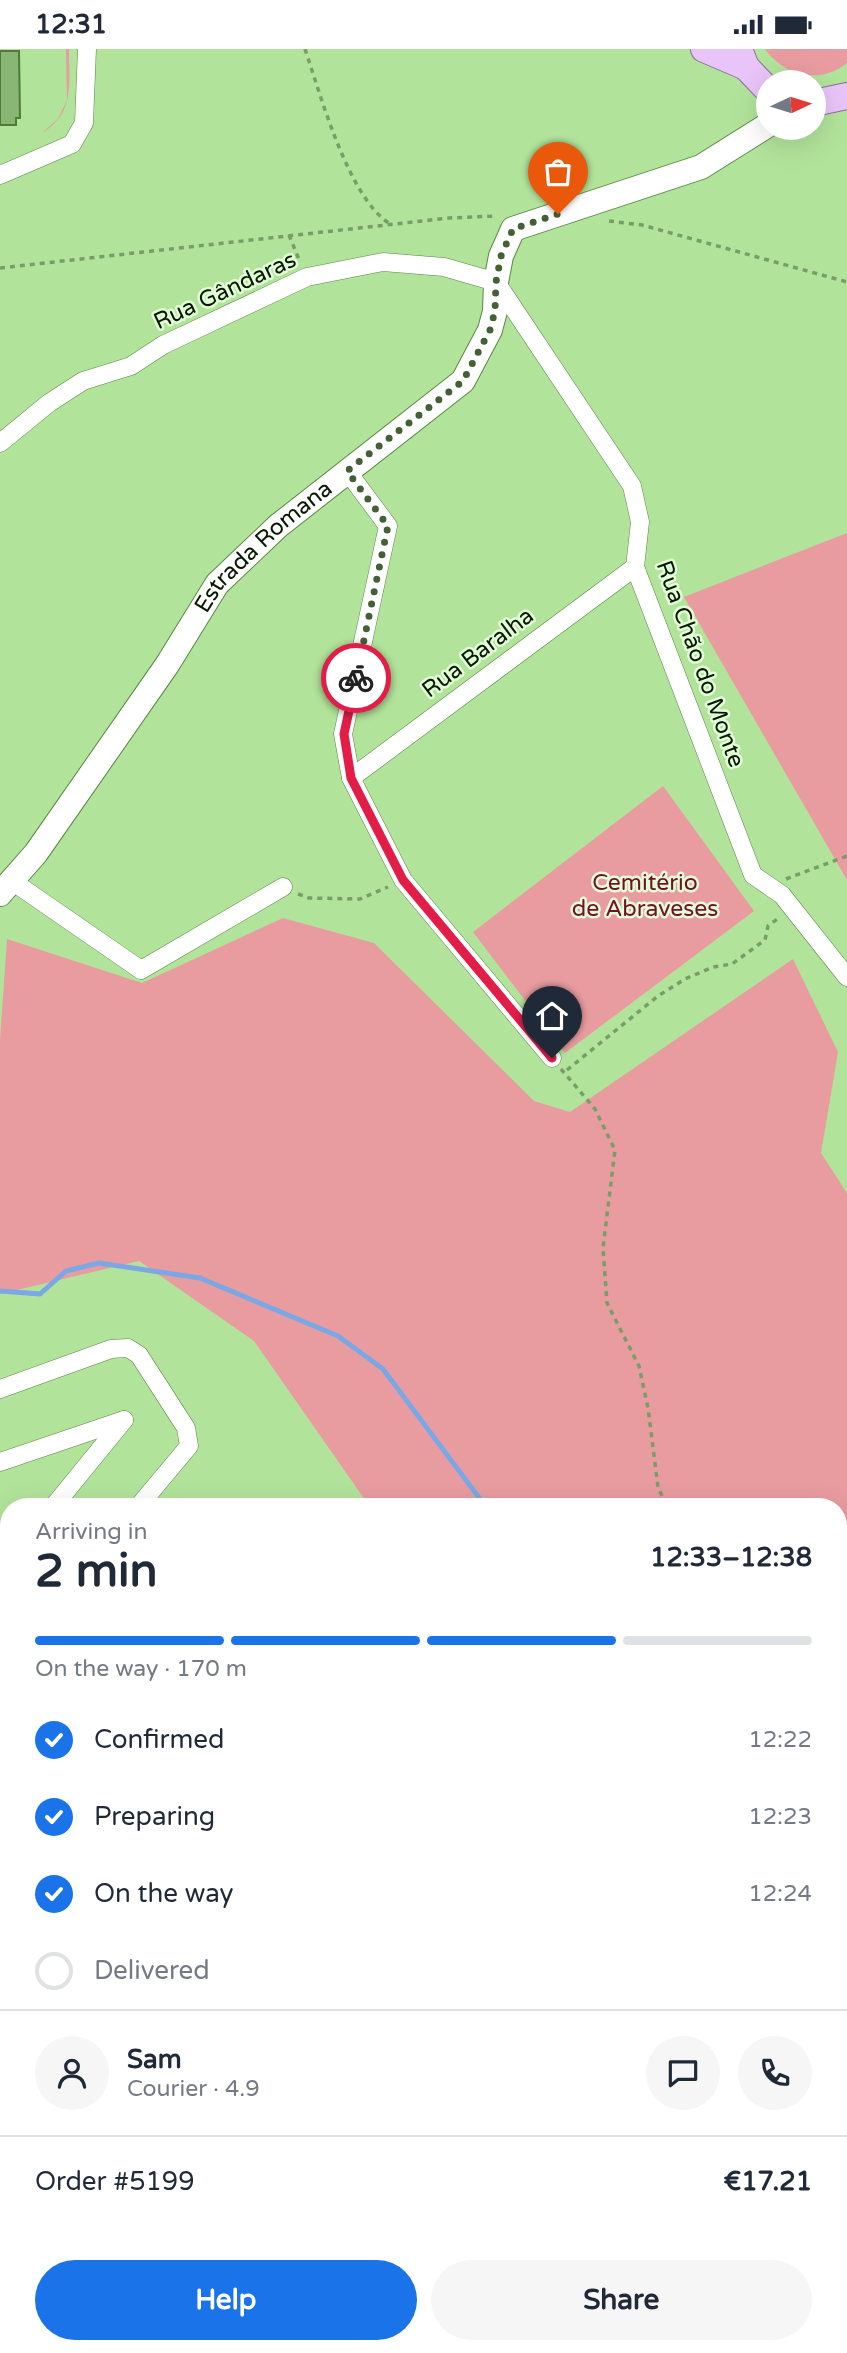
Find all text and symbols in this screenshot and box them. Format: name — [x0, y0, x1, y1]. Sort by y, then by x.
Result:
text: 12:31 — [35, 9, 107, 40]
north arrow — [756, 70, 826, 140]
map controls — [756, 70, 826, 140]
pin — [528, 142, 588, 214]
icon: bag — [539, 153, 577, 191]
street label: Rua Gândaras — [149, 246, 301, 336]
street label: Estrada Romana — [189, 475, 338, 618]
street label: Rua Chão do Monte — [650, 557, 750, 771]
street label: Rua Baralha — [417, 602, 539, 704]
courier — [321, 643, 391, 713]
icon: bike — [337, 659, 375, 697]
park label: Cemitério de Abraveses — [572, 869, 718, 923]
pin — [522, 986, 582, 1058]
icon: home — [533, 997, 571, 1035]
text: Arriving in — [35, 1518, 148, 1546]
text: 12:33–12:38 — [650, 1542, 812, 1573]
text: 2 min — [35, 1544, 158, 1599]
text: On the way · 170 m — [35, 1655, 247, 1683]
icon: check — [35, 1721, 73, 1759]
text: Confirmed — [94, 1724, 224, 1755]
text: 12:22 — [748, 1726, 812, 1754]
icon: check — [35, 1798, 73, 1836]
text: Preparing — [94, 1801, 215, 1832]
text: 12:23 — [748, 1803, 812, 1831]
icon: check — [35, 1875, 73, 1913]
text: On the way — [94, 1878, 234, 1909]
text: 12:24 — [748, 1880, 812, 1908]
text: Delivered — [94, 1955, 210, 1986]
button: person — [35, 2036, 109, 2110]
button: chat — [646, 2036, 720, 2110]
button: phone — [738, 2036, 812, 2110]
text: Sam — [127, 2044, 182, 2075]
text: Courier · 4.9 — [127, 2075, 260, 2103]
text: Order #5199 — [35, 2166, 195, 2197]
text: €17.21 — [723, 2166, 812, 2197]
button: Help — [35, 2260, 417, 2340]
button: Share — [431, 2260, 812, 2340]

